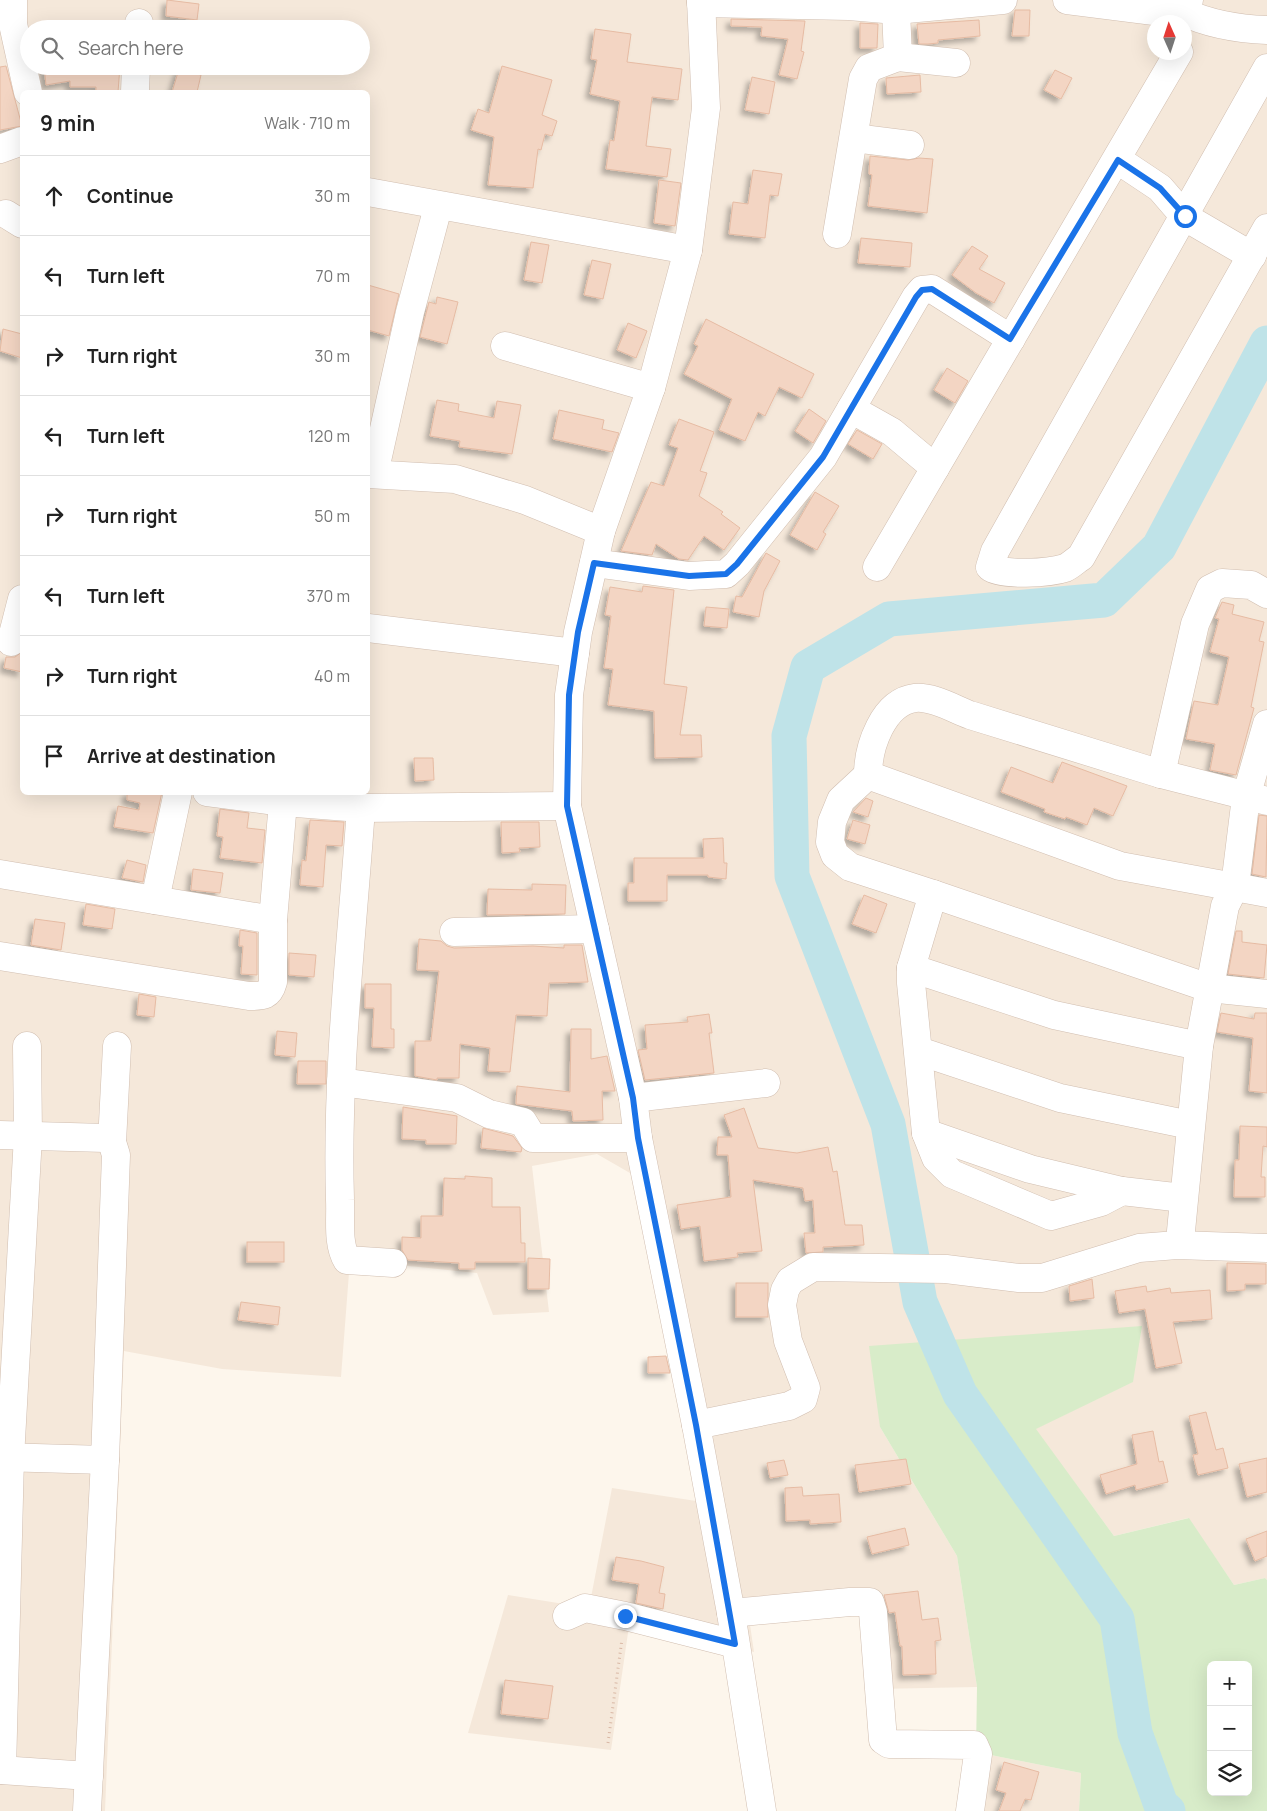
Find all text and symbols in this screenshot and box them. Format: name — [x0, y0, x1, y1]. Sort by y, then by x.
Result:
north arrow — [1147, 15, 1192, 60]
search box — [20, 20, 370, 75]
icon: search — [38, 34, 66, 62]
text: Search here — [78, 35, 184, 61]
text: 9 min — [40, 109, 95, 137]
text: Walk · 710 m — [264, 112, 350, 134]
icon: ahead — [40, 182, 68, 210]
text: Continue — [87, 183, 173, 209]
text: 30 m — [315, 185, 350, 207]
route start — [1174, 205, 1197, 228]
icon: left — [40, 262, 68, 290]
text: Turn left — [87, 263, 165, 289]
text: 70 m — [315, 265, 350, 287]
icon: right — [40, 342, 68, 370]
text: Turn right — [87, 343, 177, 369]
text: 30 m — [315, 345, 350, 367]
icon: left — [40, 422, 68, 450]
text: Turn left — [87, 423, 165, 449]
text: 120 m — [308, 425, 350, 447]
icon: right — [40, 502, 68, 530]
text: Turn right — [87, 503, 177, 529]
text: 50 m — [314, 505, 350, 527]
icon: left — [40, 582, 68, 610]
text: Turn left — [87, 583, 165, 609]
text: 370 m — [307, 585, 350, 607]
icon: right — [40, 662, 68, 690]
text: Turn right — [87, 663, 177, 689]
text: 40 m — [314, 665, 350, 687]
icon: arrive — [40, 742, 68, 770]
text: Arrive at destination — [87, 743, 276, 769]
route end — [614, 1605, 637, 1628]
map controls — [1207, 1661, 1252, 1796]
button: + — [1207, 1661, 1252, 1706]
button: − — [1207, 1706, 1252, 1751]
button: layers — [1207, 1751, 1252, 1796]

